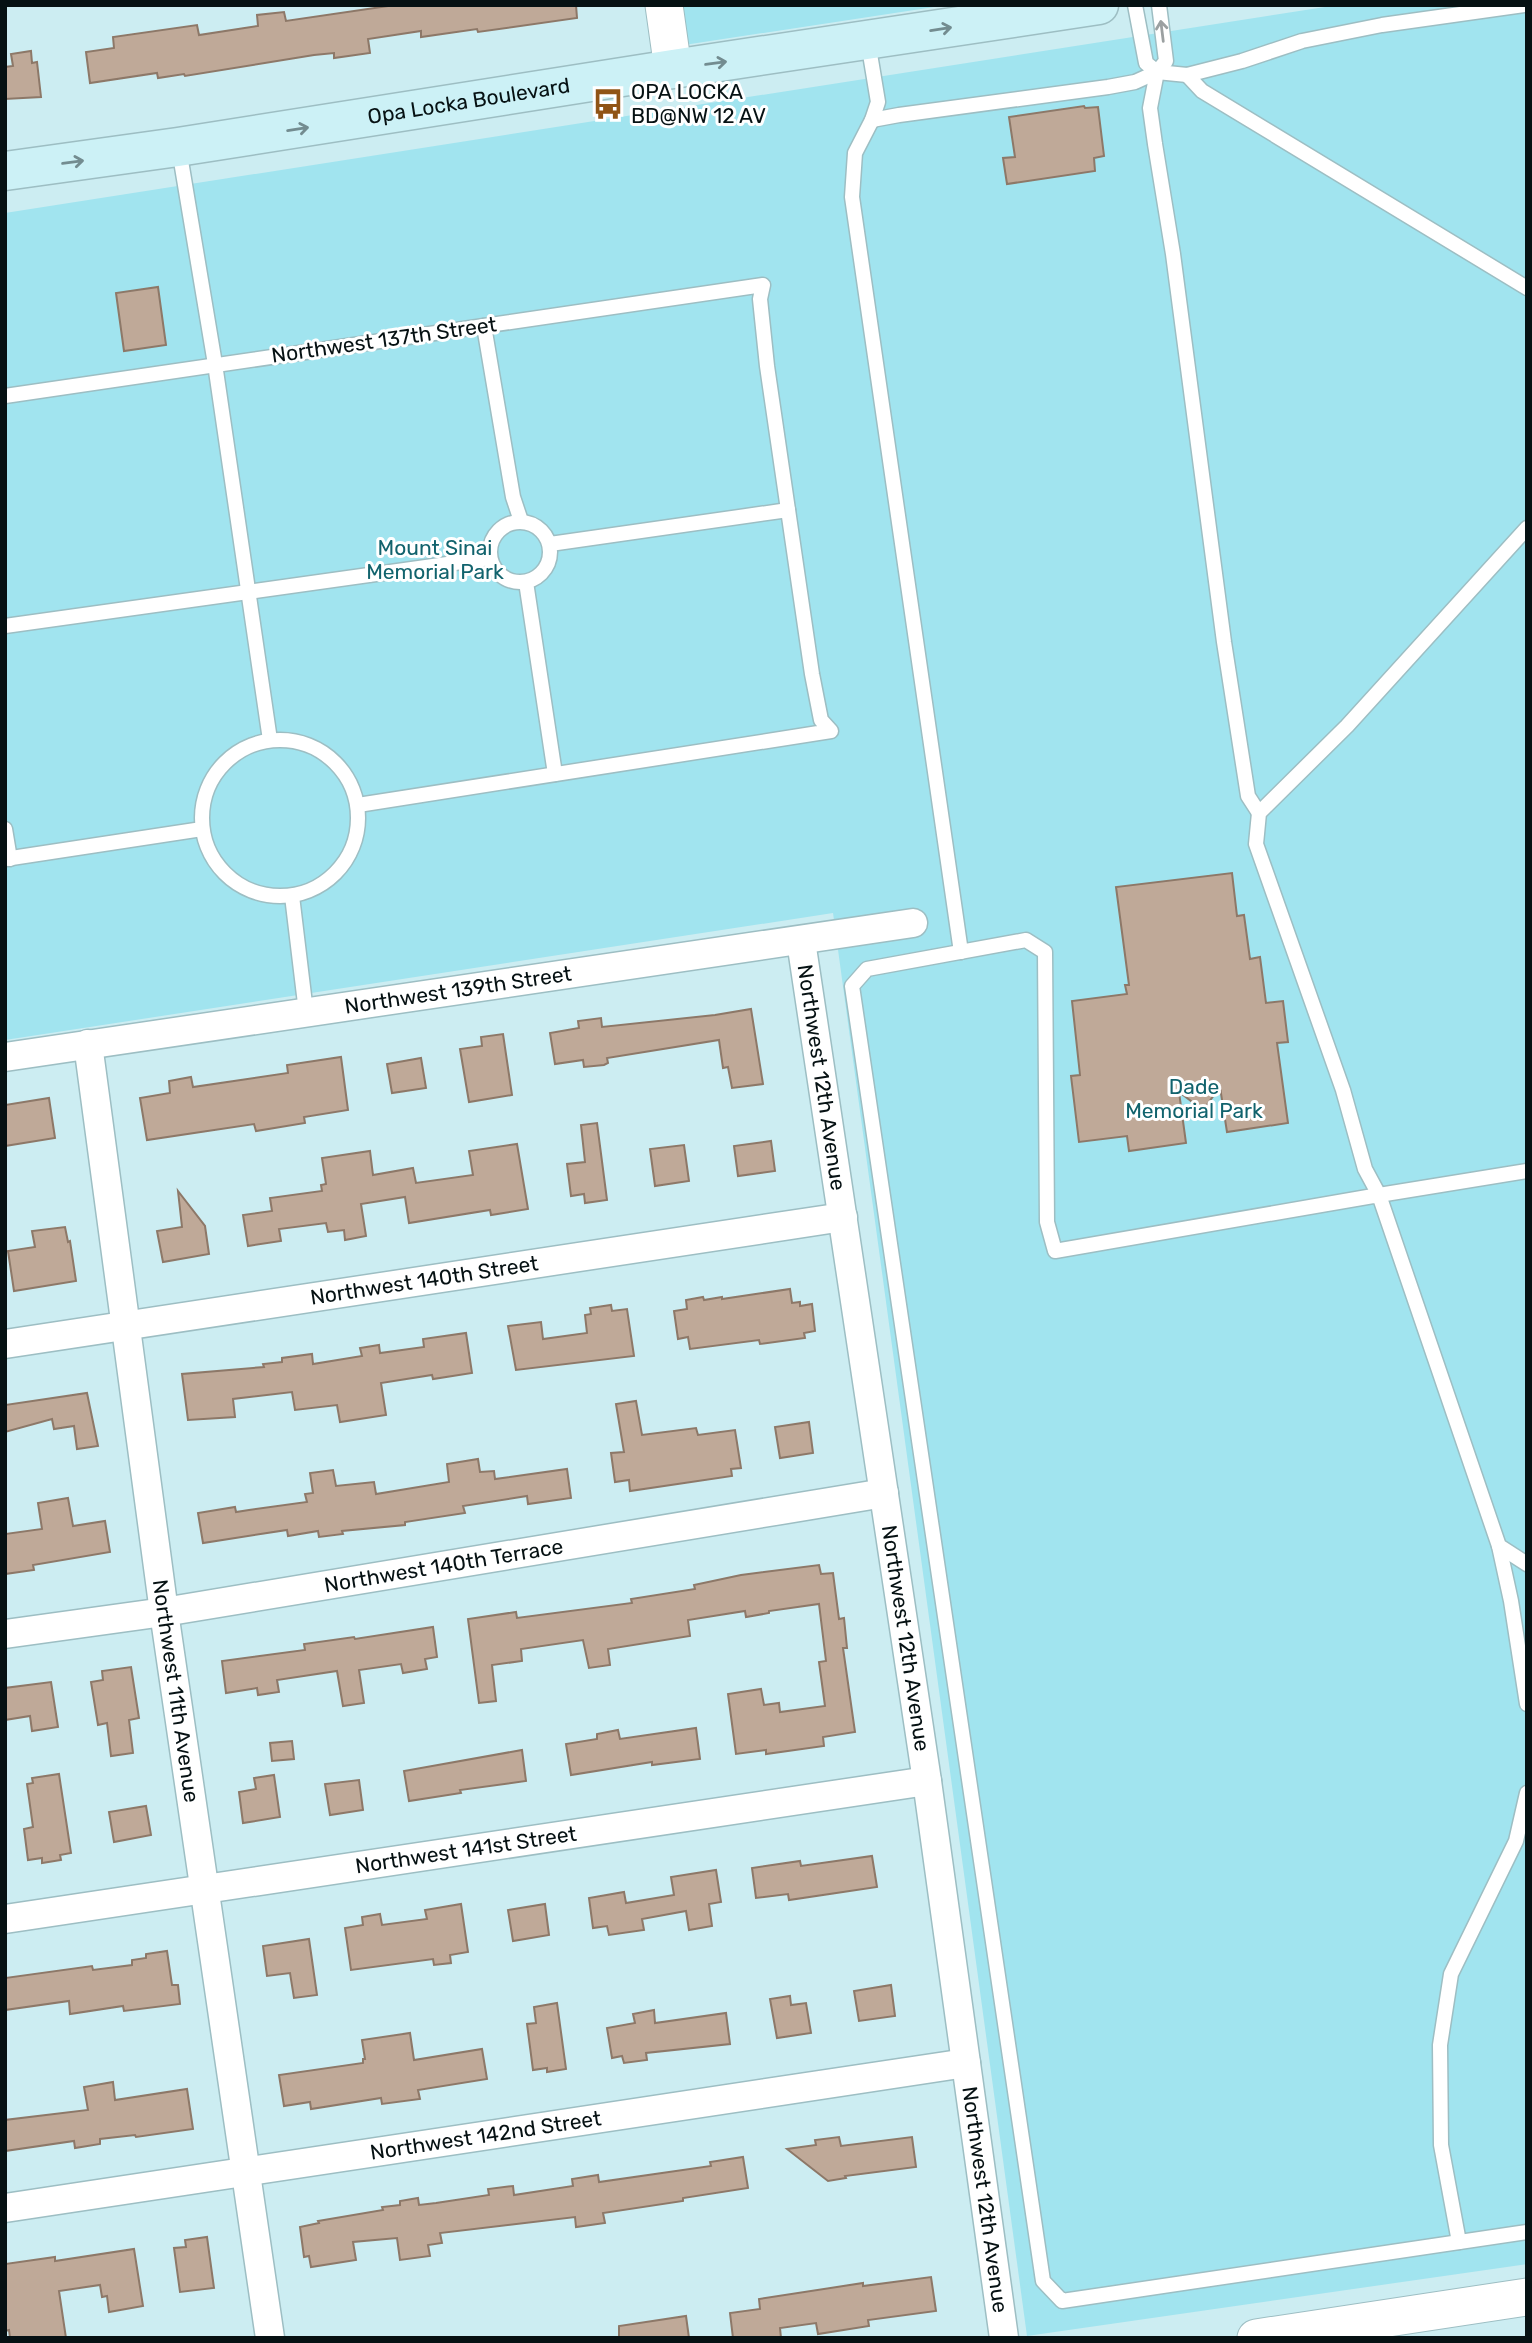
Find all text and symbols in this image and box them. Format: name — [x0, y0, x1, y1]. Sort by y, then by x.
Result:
one-way arrow — [1156, 20, 1169, 43]
one-way arrow — [929, 22, 952, 35]
one-way arrow — [704, 56, 727, 69]
street label: Opa Locka Boulevard — [366, 72, 572, 129]
place label: OPA LOCKA BD@NW 12 AV — [631, 79, 766, 128]
bus stop icon: OPA LOCKA BD@NW 12 AV — [591, 87, 625, 121]
one-way arrow — [286, 122, 309, 135]
one-way arrow — [61, 155, 84, 168]
street label: Northwest 137th Street — [270, 311, 498, 368]
park label: Mount Sinai Memorial Park — [366, 535, 504, 584]
street label: Northwest 139th Street — [343, 961, 573, 1019]
street label: Northwest 12th Avenue — [793, 963, 851, 1192]
park label: Dade Memorial Park — [1125, 1074, 1263, 1123]
street label: Northwest 140th Street — [308, 1250, 540, 1310]
street label: Northwest 12th Avenue — [877, 1523, 935, 1753]
street label: Northwest 140th Terrace — [322, 1533, 565, 1597]
street label: Northwest 11th Avenue — [148, 1578, 205, 1804]
street label: Northwest 141st Street — [353, 1821, 578, 1878]
street label: Northwest 12th Avenue — [957, 2085, 1013, 2314]
street label: Northwest 142nd Street — [368, 2105, 603, 2165]

